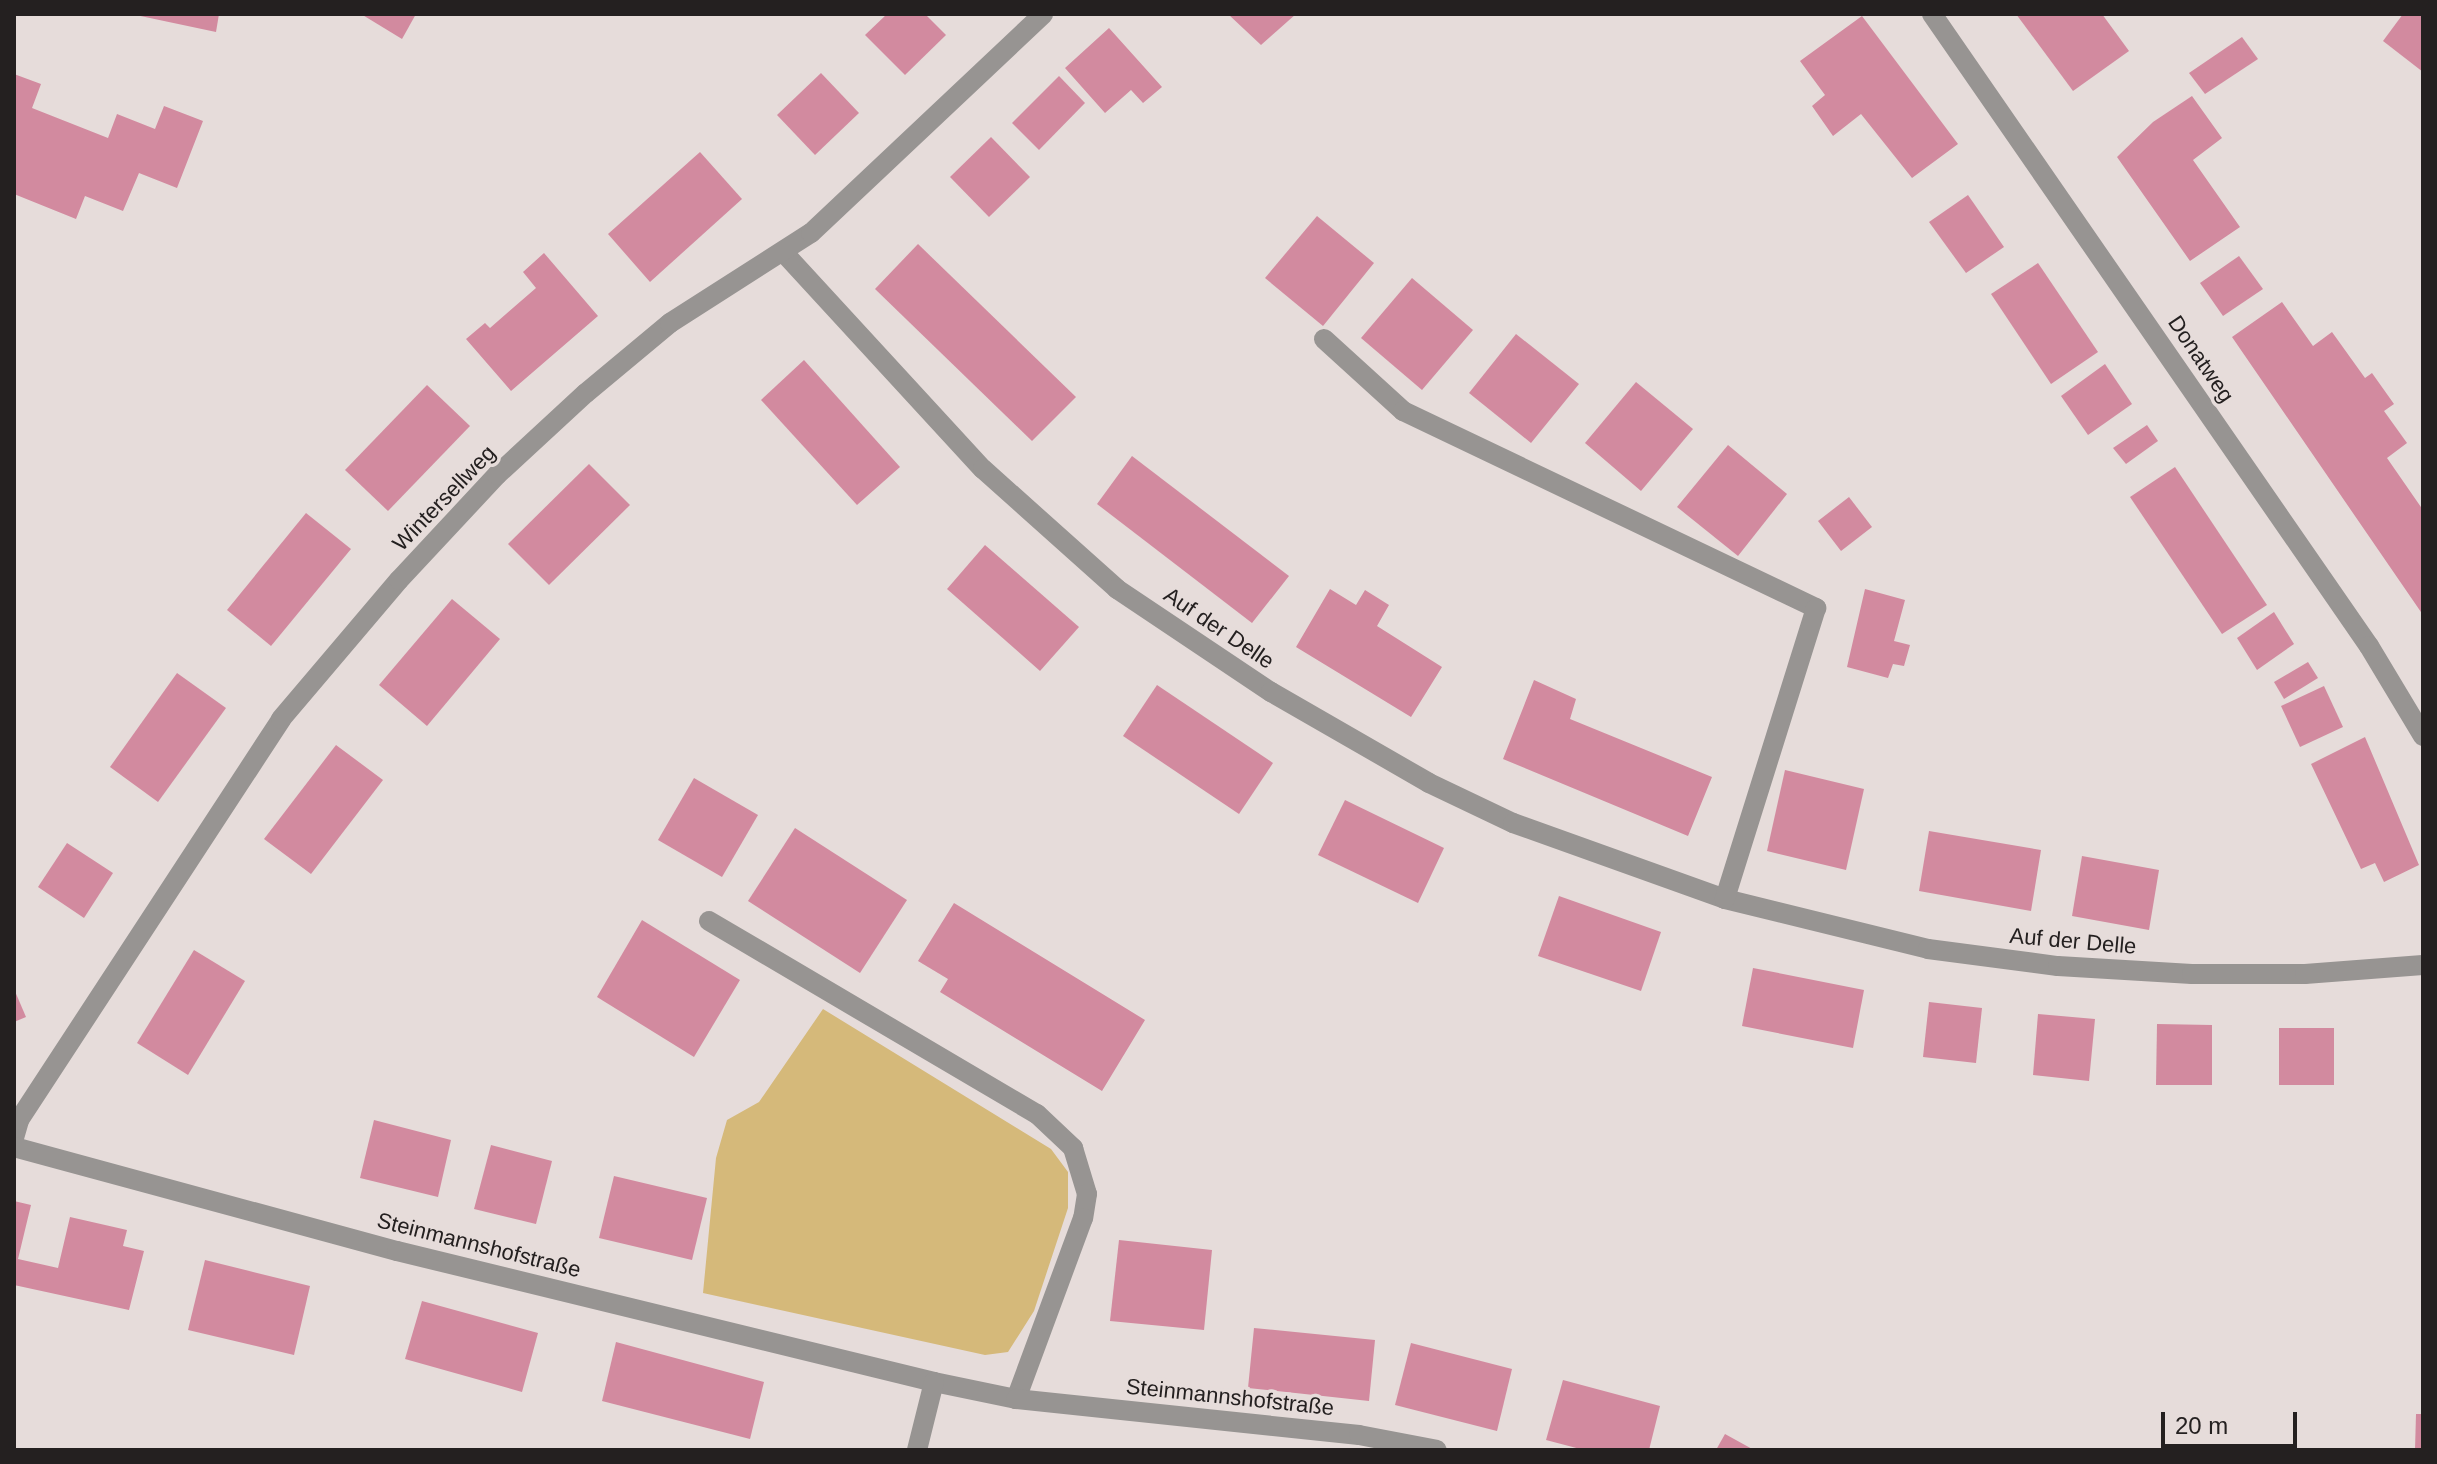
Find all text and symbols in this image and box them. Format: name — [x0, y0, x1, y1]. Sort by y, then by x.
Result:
street label: Donatweg — [2162, 311, 2240, 407]
street label: Wintersellweg — [387, 440, 501, 556]
street label: Auf der Delle — [1159, 581, 1279, 675]
street label: Auf der Delle — [2009, 922, 2137, 960]
street label: Steinmannshofstraße — [374, 1207, 584, 1283]
street label: Steinmannshofstraße — [1125, 1373, 1335, 1421]
scale bar — [2165, 1396, 2301, 1446]
text: 20 m — [2175, 1412, 2228, 1439]

